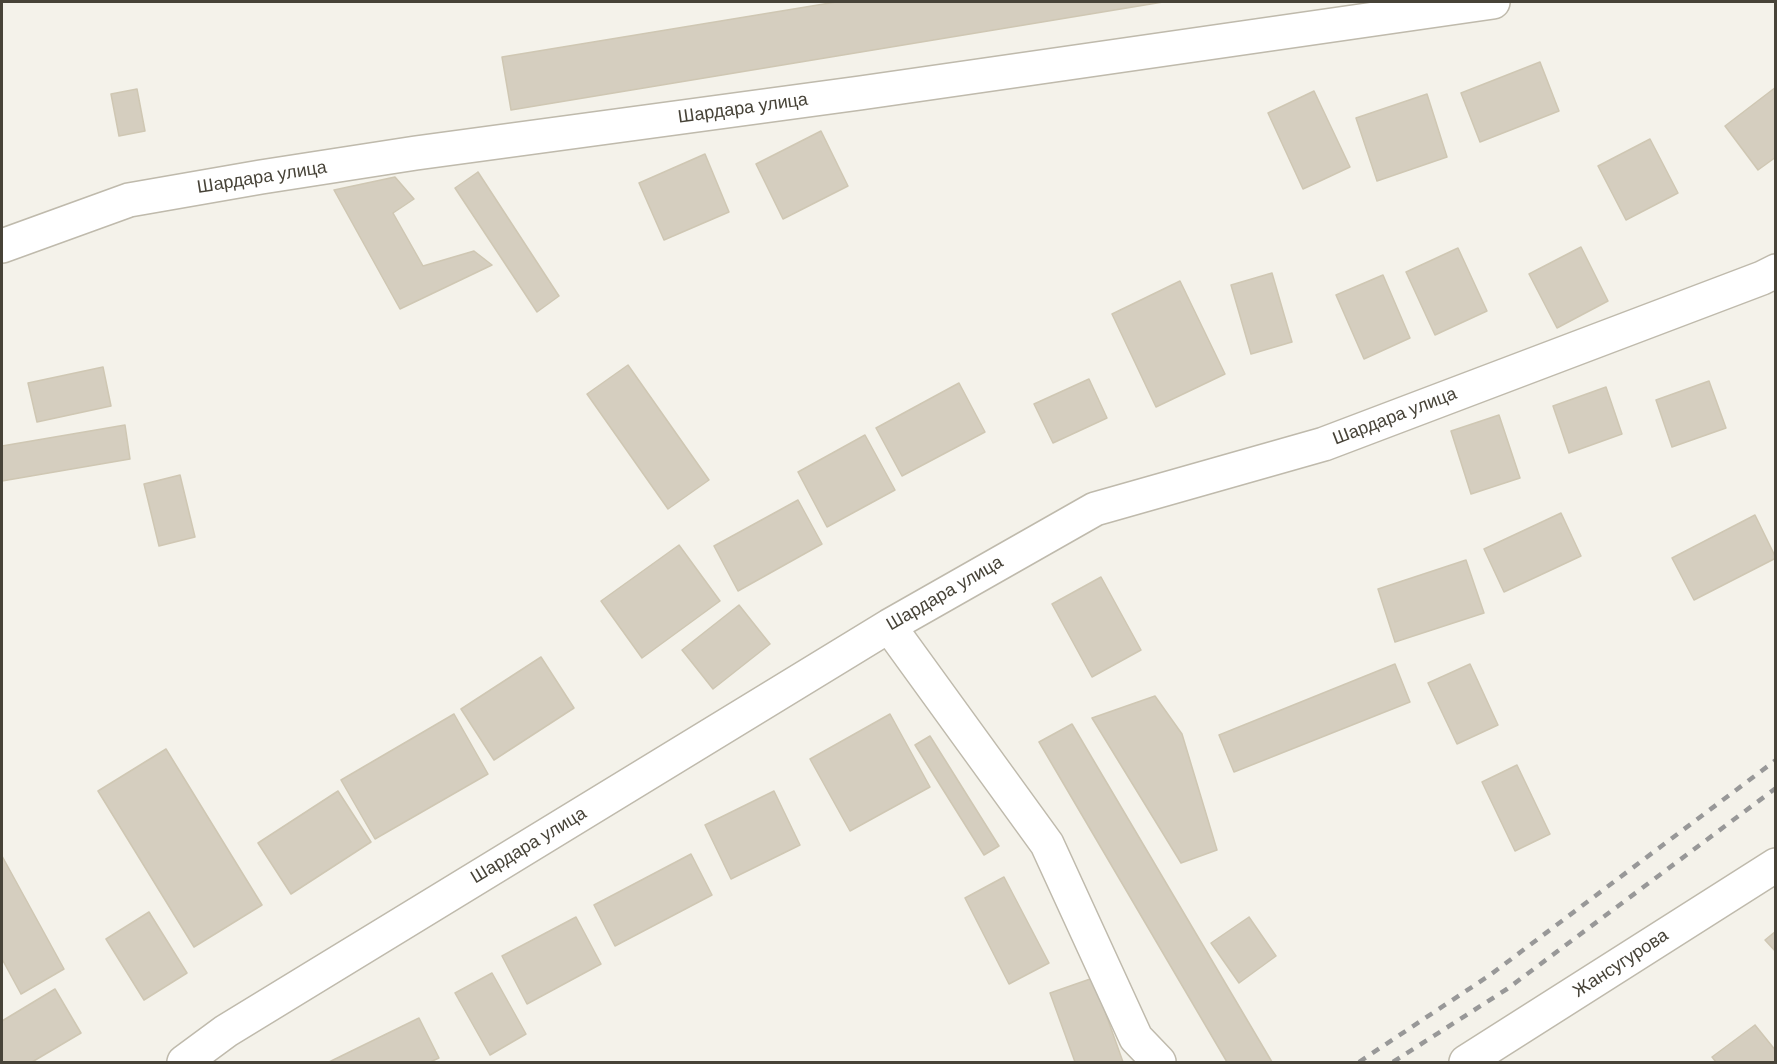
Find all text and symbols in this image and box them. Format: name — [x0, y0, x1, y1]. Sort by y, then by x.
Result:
street label: Шардара улица — [677, 89, 809, 129]
street label: Шардара улица — [196, 157, 328, 199]
street label: Шардара улица — [1330, 383, 1460, 451]
street label: Шардара улица — [883, 552, 1007, 636]
street label: Шардара улица — [467, 803, 591, 889]
street label: Жансугурова — [1569, 925, 1673, 1003]

